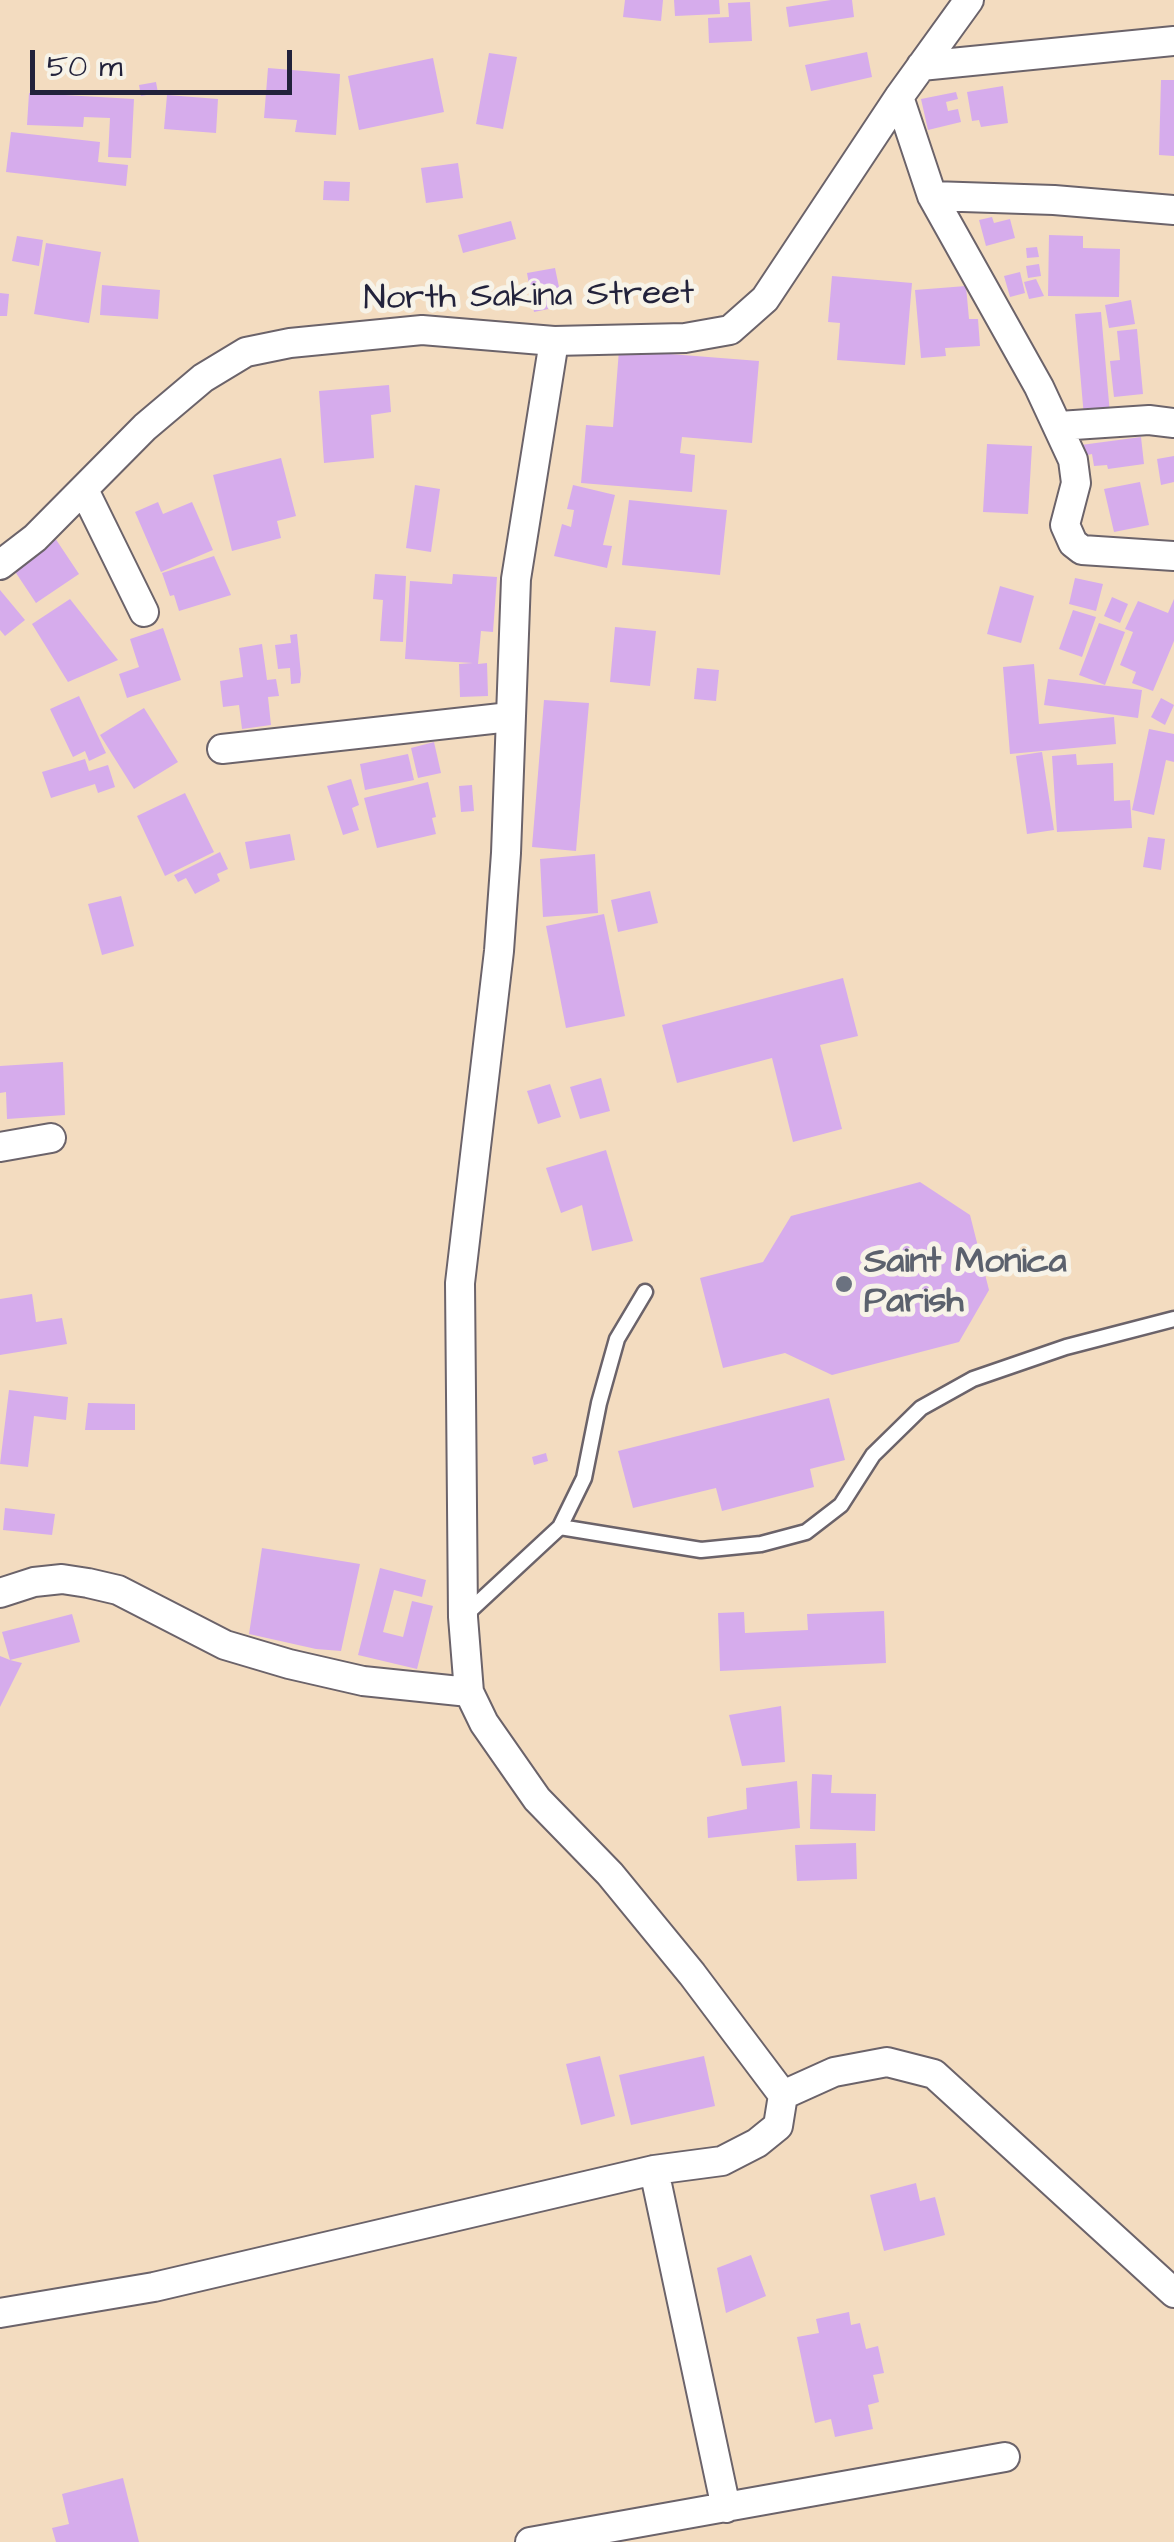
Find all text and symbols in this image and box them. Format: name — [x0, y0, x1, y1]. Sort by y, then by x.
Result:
scale bar — [35, 30, 298, 92]
text: 50 m — [47, 46, 123, 88]
street label: North Sakina Street — [363, 274, 695, 322]
place label: Saint Monica Parish — [864, 1243, 1067, 1325]
marker: Saint Monica Parish — [833, 1273, 855, 1295]

